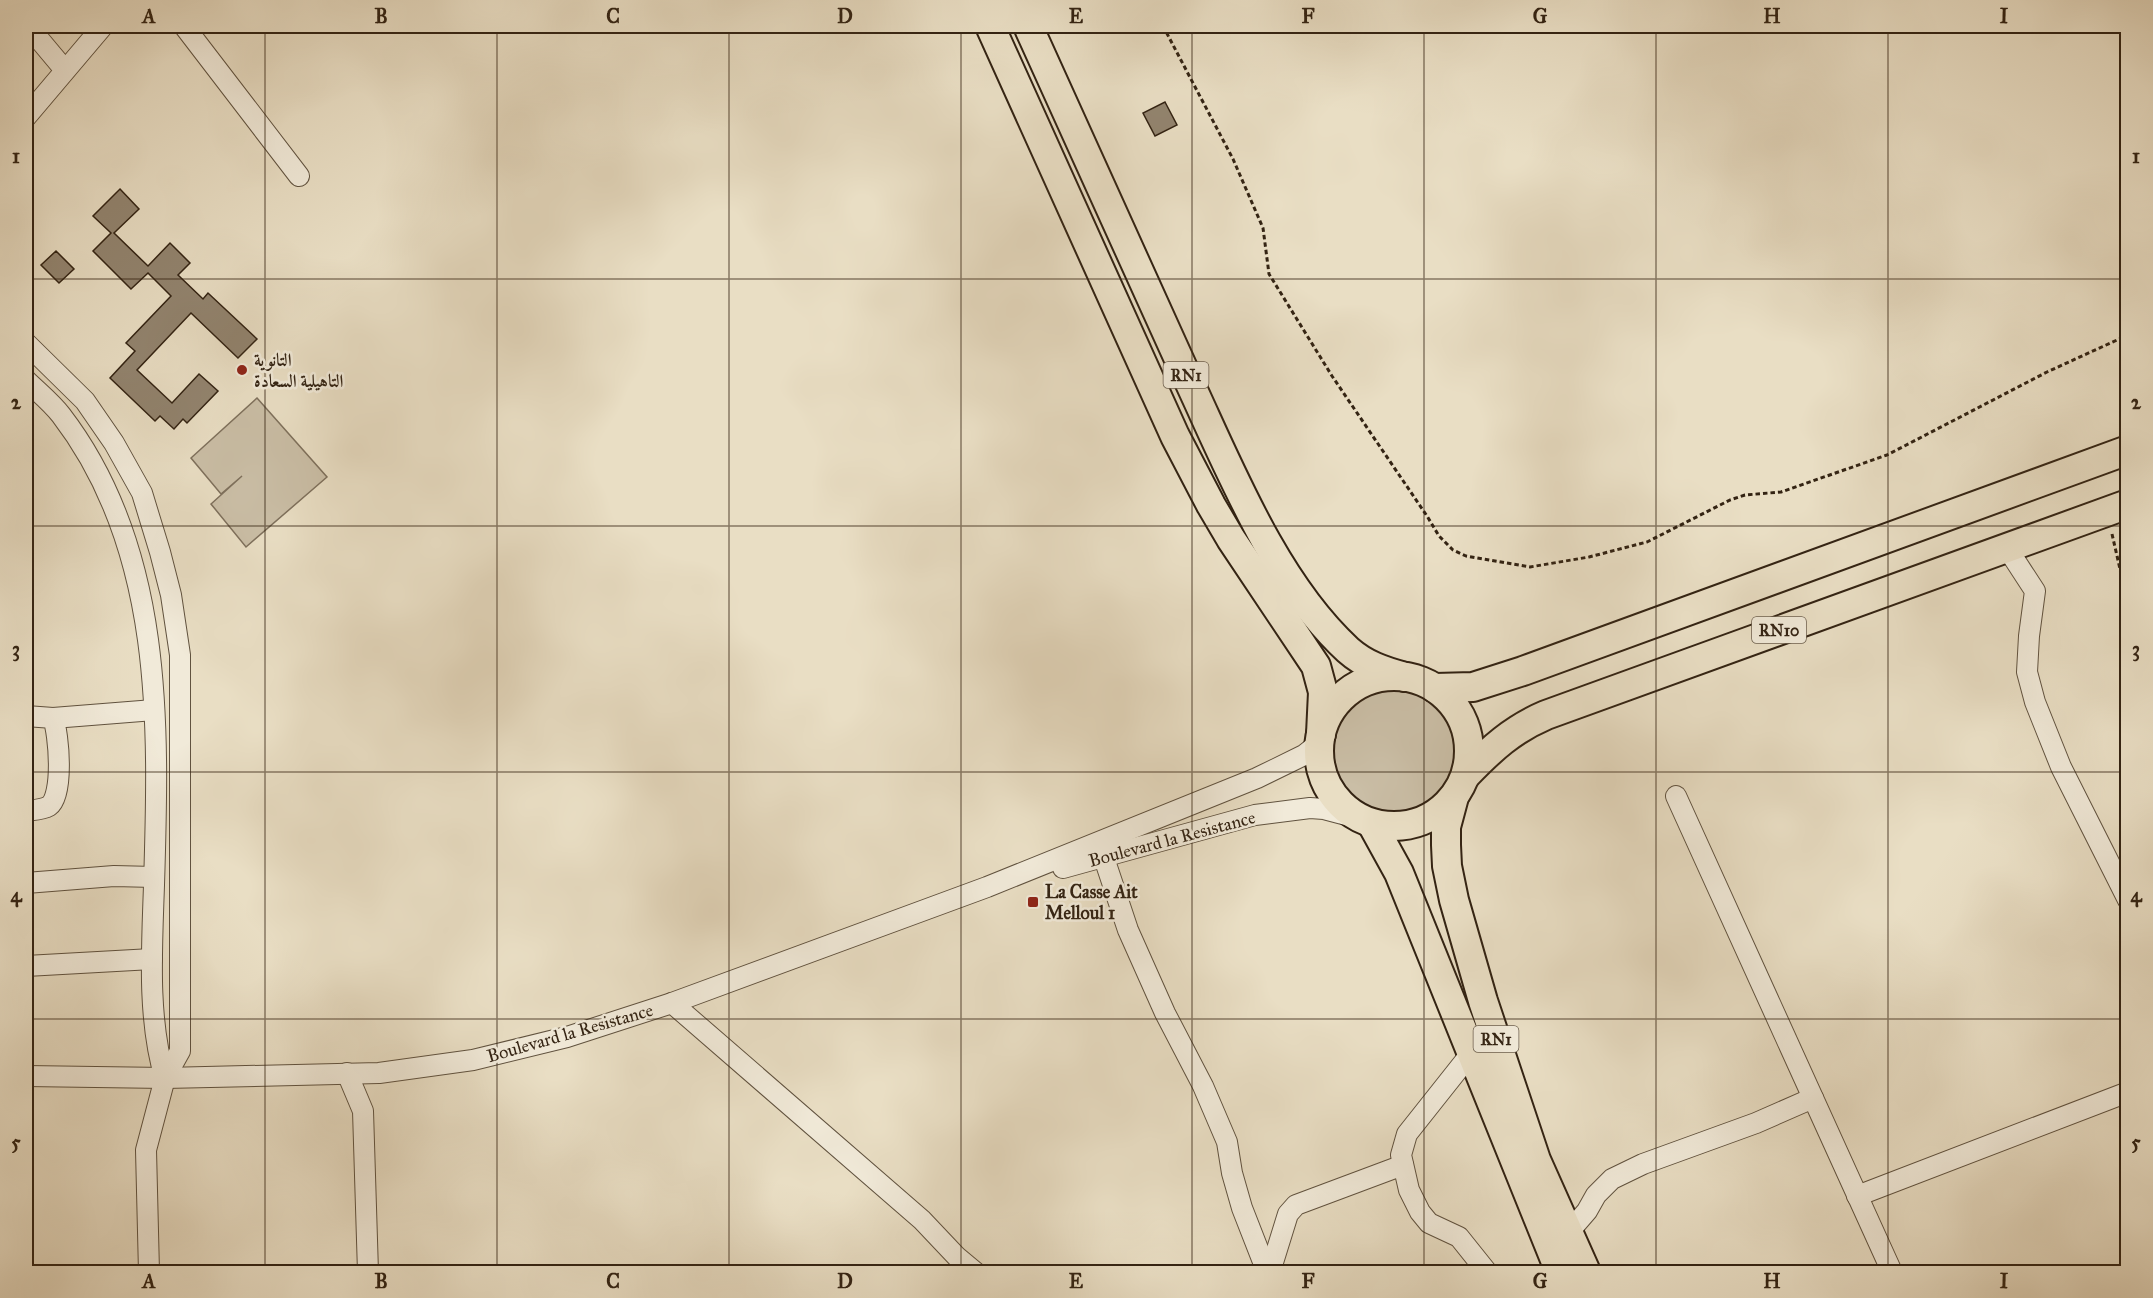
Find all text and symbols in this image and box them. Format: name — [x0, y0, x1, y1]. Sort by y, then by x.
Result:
text: A — [140, 4, 156, 28]
text: B — [374, 4, 388, 28]
text: C — [606, 4, 620, 28]
text: D — [837, 4, 853, 28]
text: E — [1069, 4, 1084, 28]
text: F — [1301, 4, 1315, 28]
text: G — [1533, 4, 1548, 28]
text: H — [1763, 4, 1781, 28]
text: I — [2000, 4, 2009, 28]
text: 1 — [12, 144, 20, 168]
text: 1 — [2132, 144, 2140, 168]
place label: التانوية التاهيلية السعادة — [254, 349, 344, 392]
road number: RN1 — [1164, 362, 1208, 388]
marker: التانوية التاهيلية السعادة — [235, 363, 249, 377]
text: 2 — [11, 390, 22, 414]
text: 2 — [2131, 390, 2142, 414]
road number: RN10 — [1752, 617, 1806, 643]
text: 3 — [12, 637, 20, 662]
text: 3 — [2132, 637, 2140, 662]
street label: Boulevard la Resistance — [1086, 806, 1258, 872]
place label: La Casse Ait Melloul 1 — [1045, 881, 1138, 924]
text: 4 — [10, 883, 22, 908]
text: 4 — [2130, 883, 2142, 908]
marker: La Casse Ait Melloul 1 — [1026, 895, 1040, 909]
street label: Boulevard la Resistance — [484, 999, 656, 1067]
road number: RN1 — [1474, 1026, 1518, 1052]
text: 5 — [11, 1130, 21, 1154]
text: 5 — [2131, 1130, 2141, 1154]
text: A — [140, 1269, 156, 1293]
text: B — [374, 1269, 388, 1293]
text: C — [606, 1269, 620, 1293]
text: D — [837, 1269, 853, 1293]
text: E — [1069, 1269, 1084, 1293]
text: F — [1301, 1269, 1315, 1293]
text: G — [1533, 1269, 1548, 1293]
text: H — [1763, 1269, 1781, 1293]
text: I — [2000, 1269, 2009, 1293]

